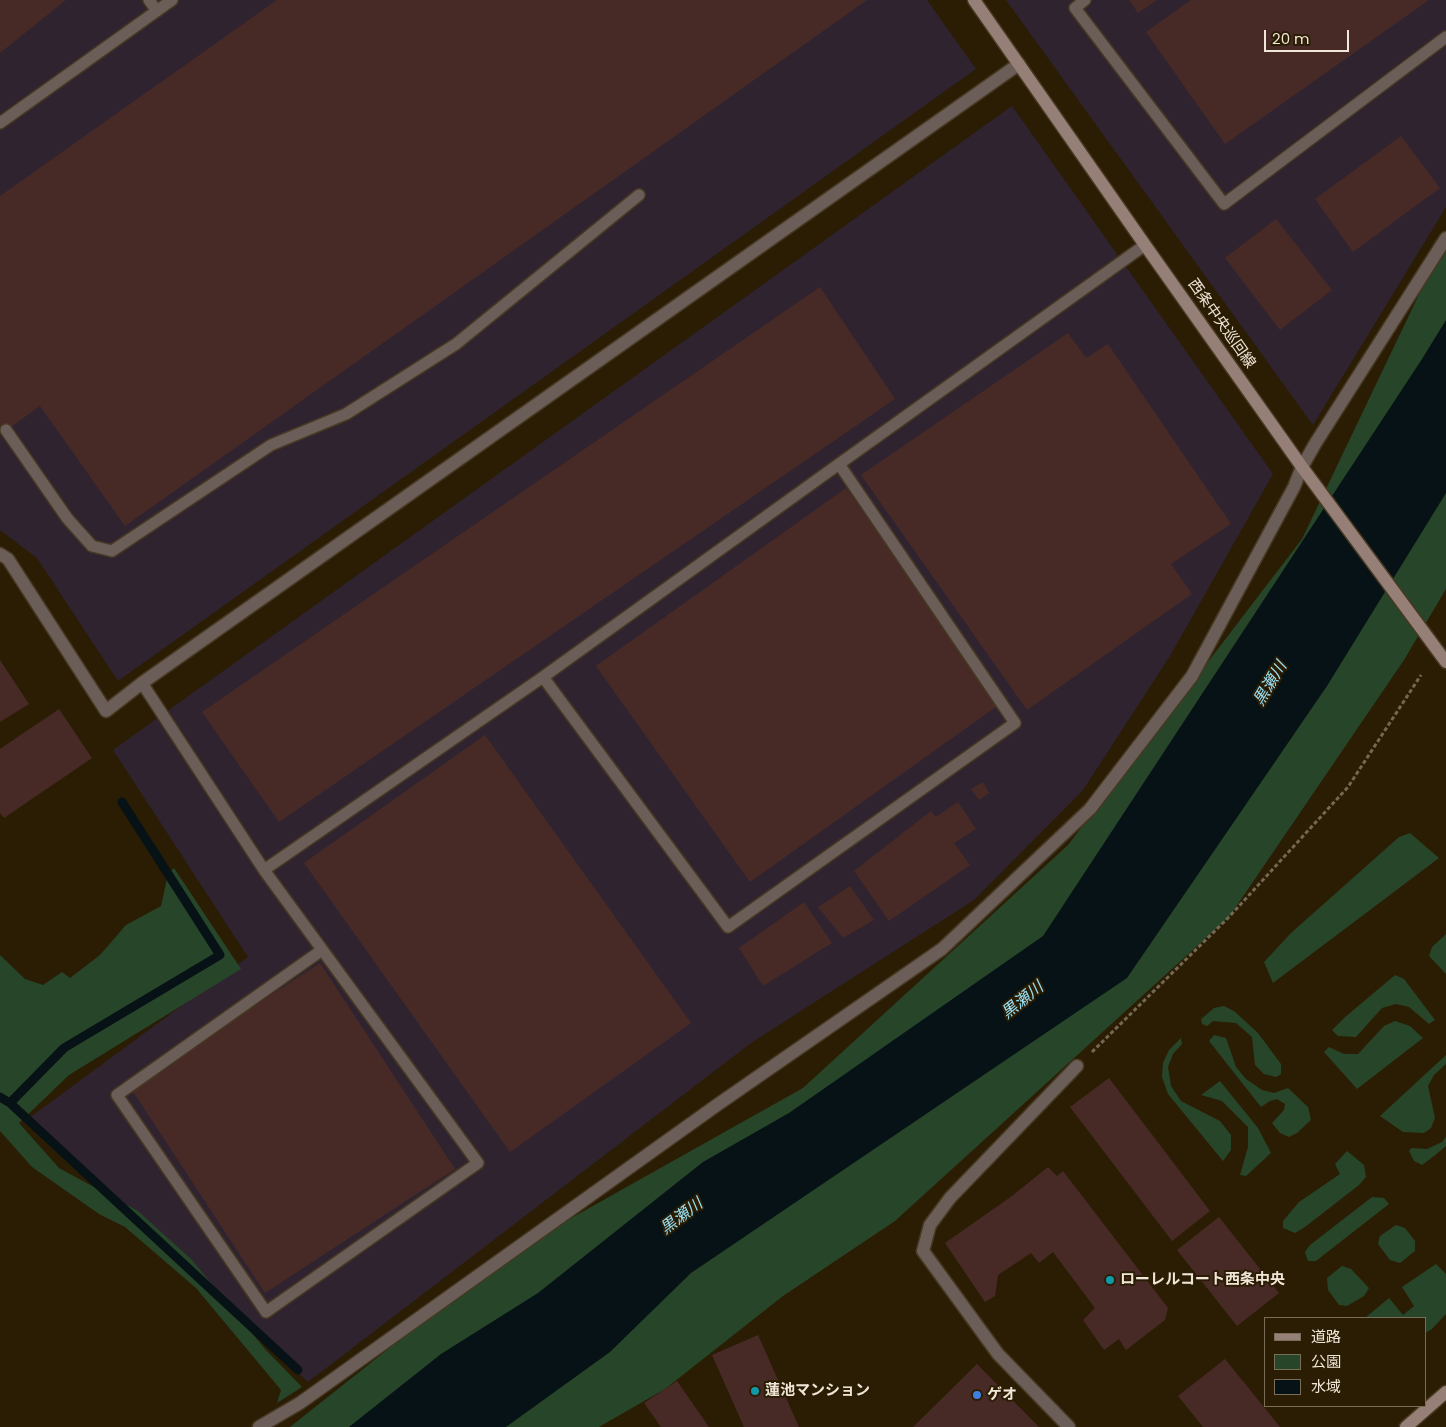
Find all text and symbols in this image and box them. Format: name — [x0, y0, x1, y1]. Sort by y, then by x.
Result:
scale bar — [1266, 20, 1351, 52]
text: 20 m — [1272, 28, 1310, 49]
street label: 西条中央巡回線 — [1184, 276, 1258, 372]
water label: 黒瀬川 — [1250, 658, 1292, 710]
water label: 黒瀬川 — [998, 978, 1048, 1024]
water label: 黒瀬川 — [657, 1195, 707, 1239]
place label: ローレルコート西条中央 — [1120, 1271, 1285, 1289]
marker: ローレルコート西条中央 — [1104, 1274, 1116, 1286]
legend — [1264, 1317, 1426, 1407]
text: 道路 — [1311, 1326, 1341, 1347]
text: 公園 — [1311, 1351, 1341, 1372]
text: 水域 — [1311, 1376, 1341, 1397]
place label: 蓮池マンション — [765, 1382, 870, 1400]
marker: 蓮池マンション — [749, 1385, 761, 1397]
place label: ゲオ — [987, 1386, 1017, 1404]
marker: ゲオ — [971, 1389, 983, 1401]

